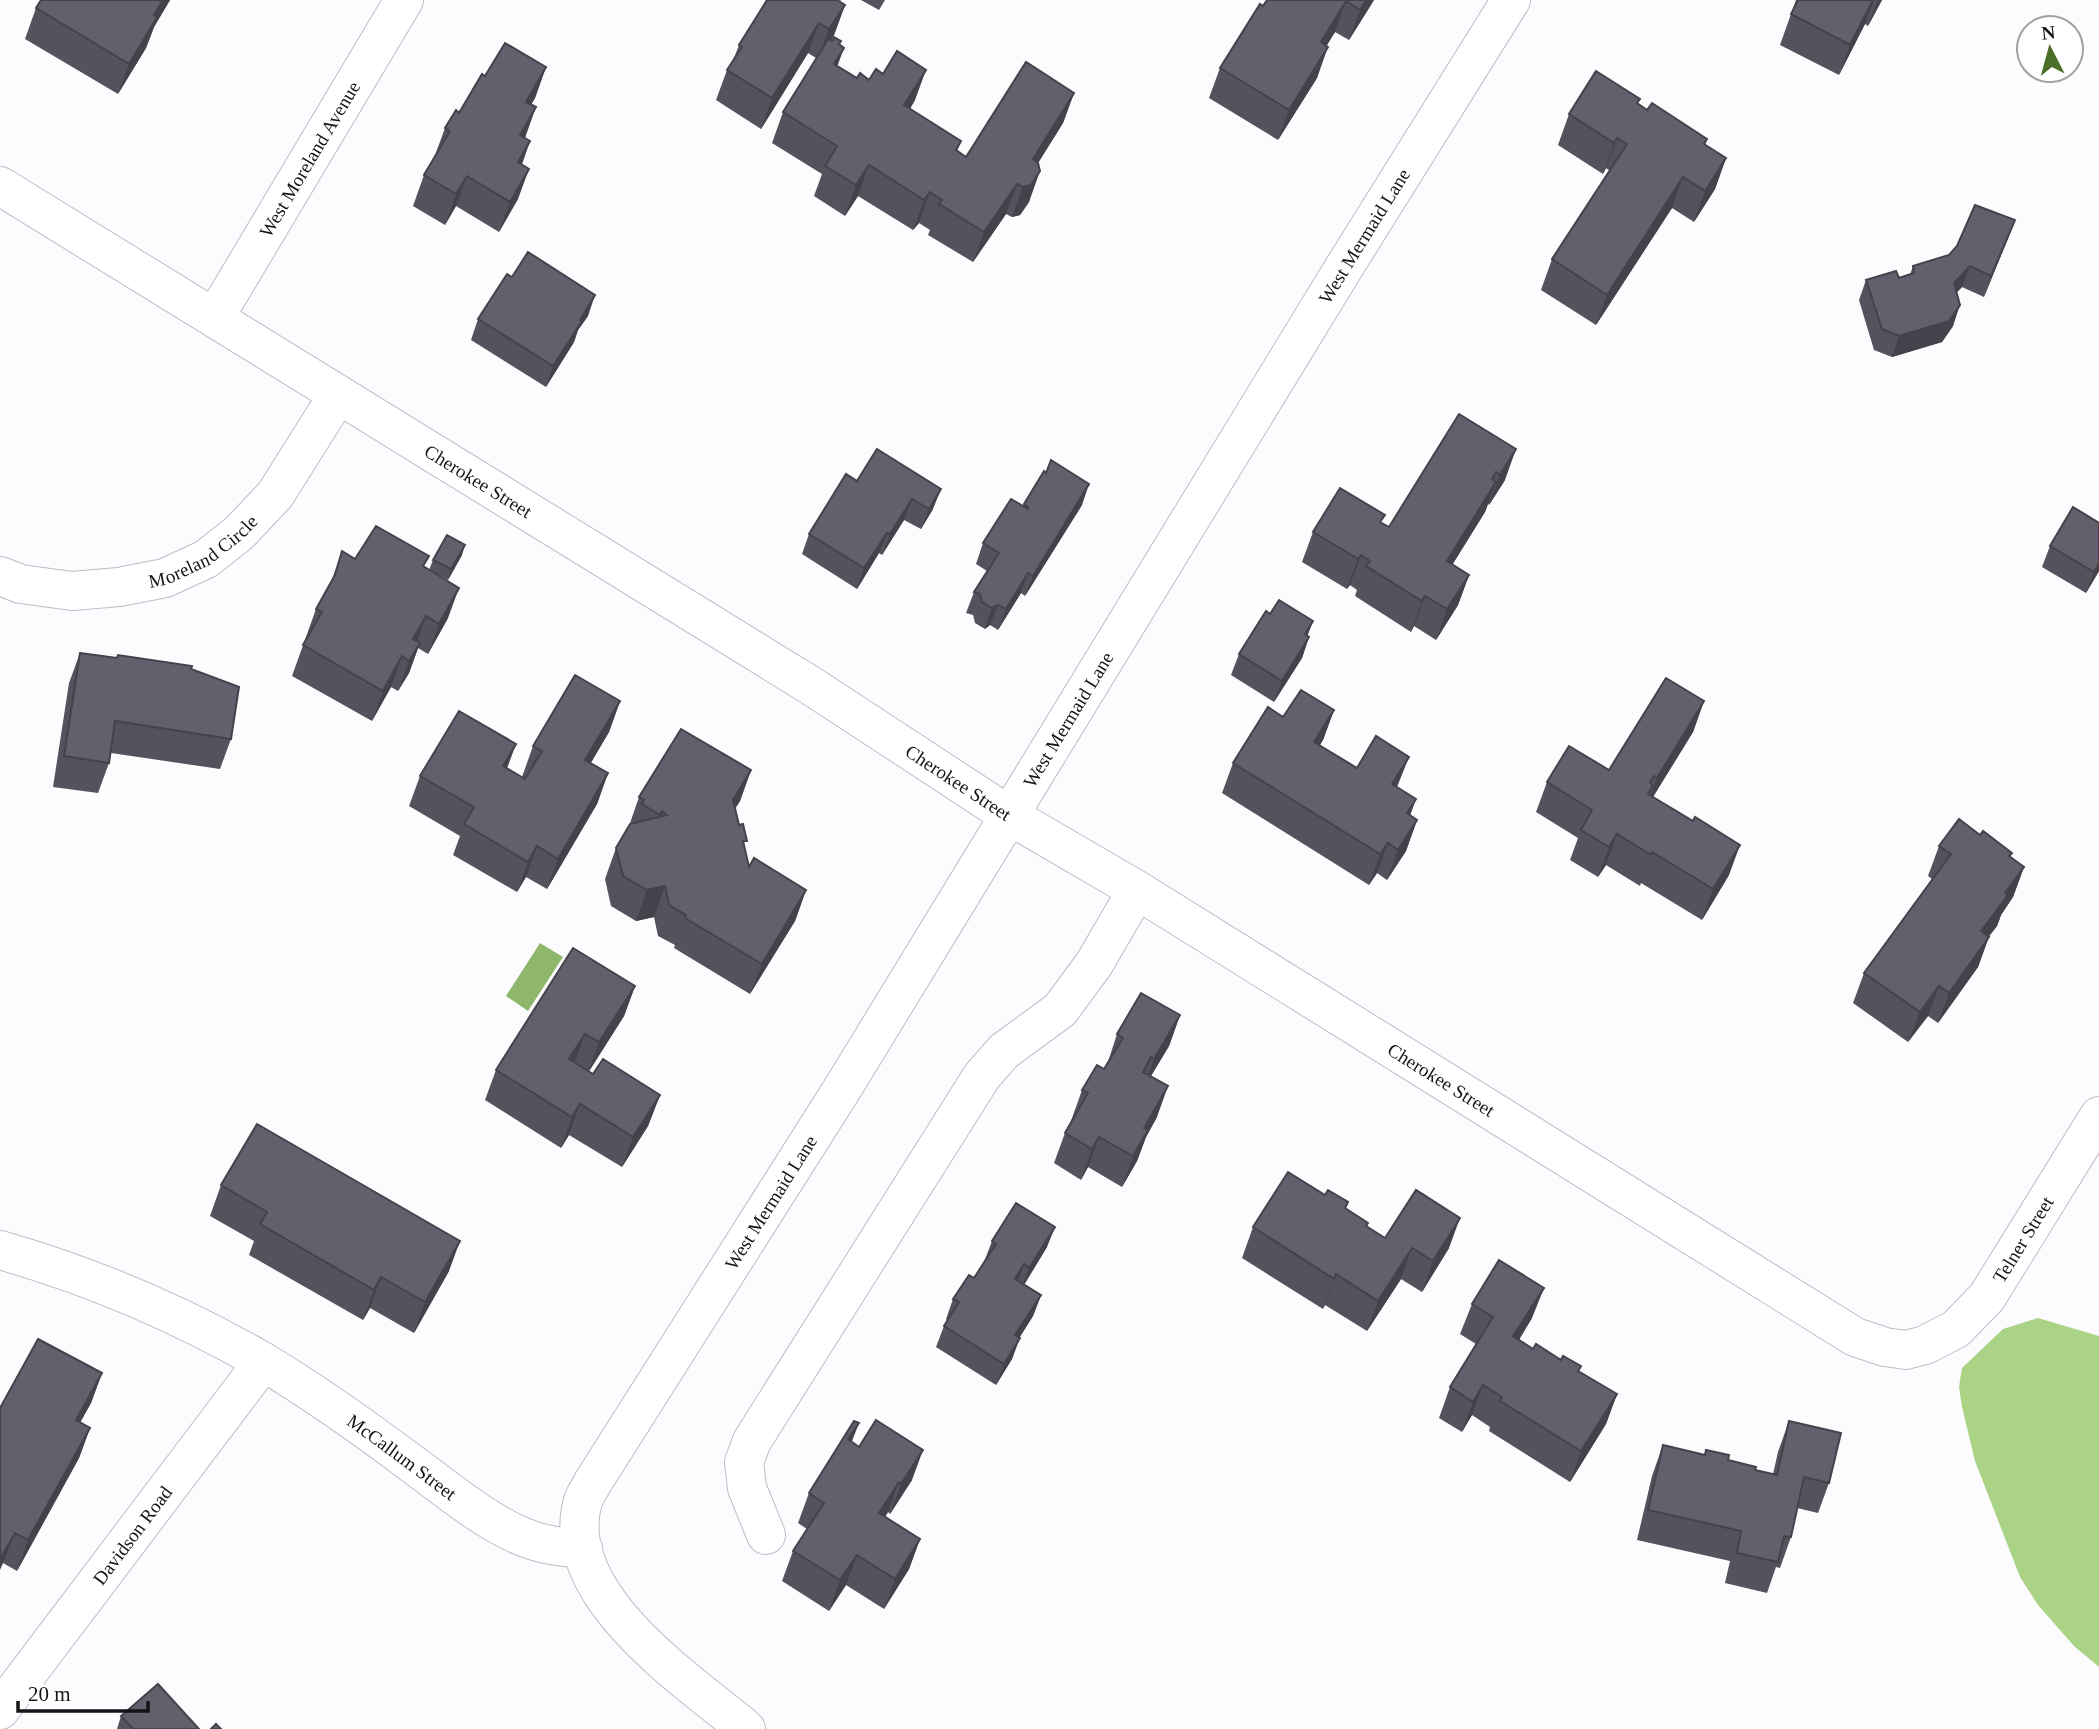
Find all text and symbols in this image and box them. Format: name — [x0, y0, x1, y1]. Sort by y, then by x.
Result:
north arrow — [2015, 14, 2085, 84]
text: N — [2040, 21, 2056, 44]
street label: West Moreland Avenue — [255, 78, 364, 241]
street label: West Mermaid Lane — [1315, 165, 1414, 307]
street label: Cherokee Street — [421, 440, 536, 523]
street label: Moreland Circle — [147, 511, 262, 592]
street label: West Mermaid Lane — [1019, 648, 1118, 791]
street label: Cherokee Street — [902, 741, 1016, 825]
street label: Cherokee Street — [1384, 1039, 1499, 1121]
street label: West Mermaid Lane — [721, 1131, 821, 1273]
street label: Telner Street — [1989, 1192, 2058, 1286]
street label: McCallum Street — [343, 1410, 461, 1505]
street label: Davidson Road — [89, 1482, 177, 1589]
scale bar — [18, 1670, 147, 1714]
text: 20 m — [28, 1682, 71, 1706]

